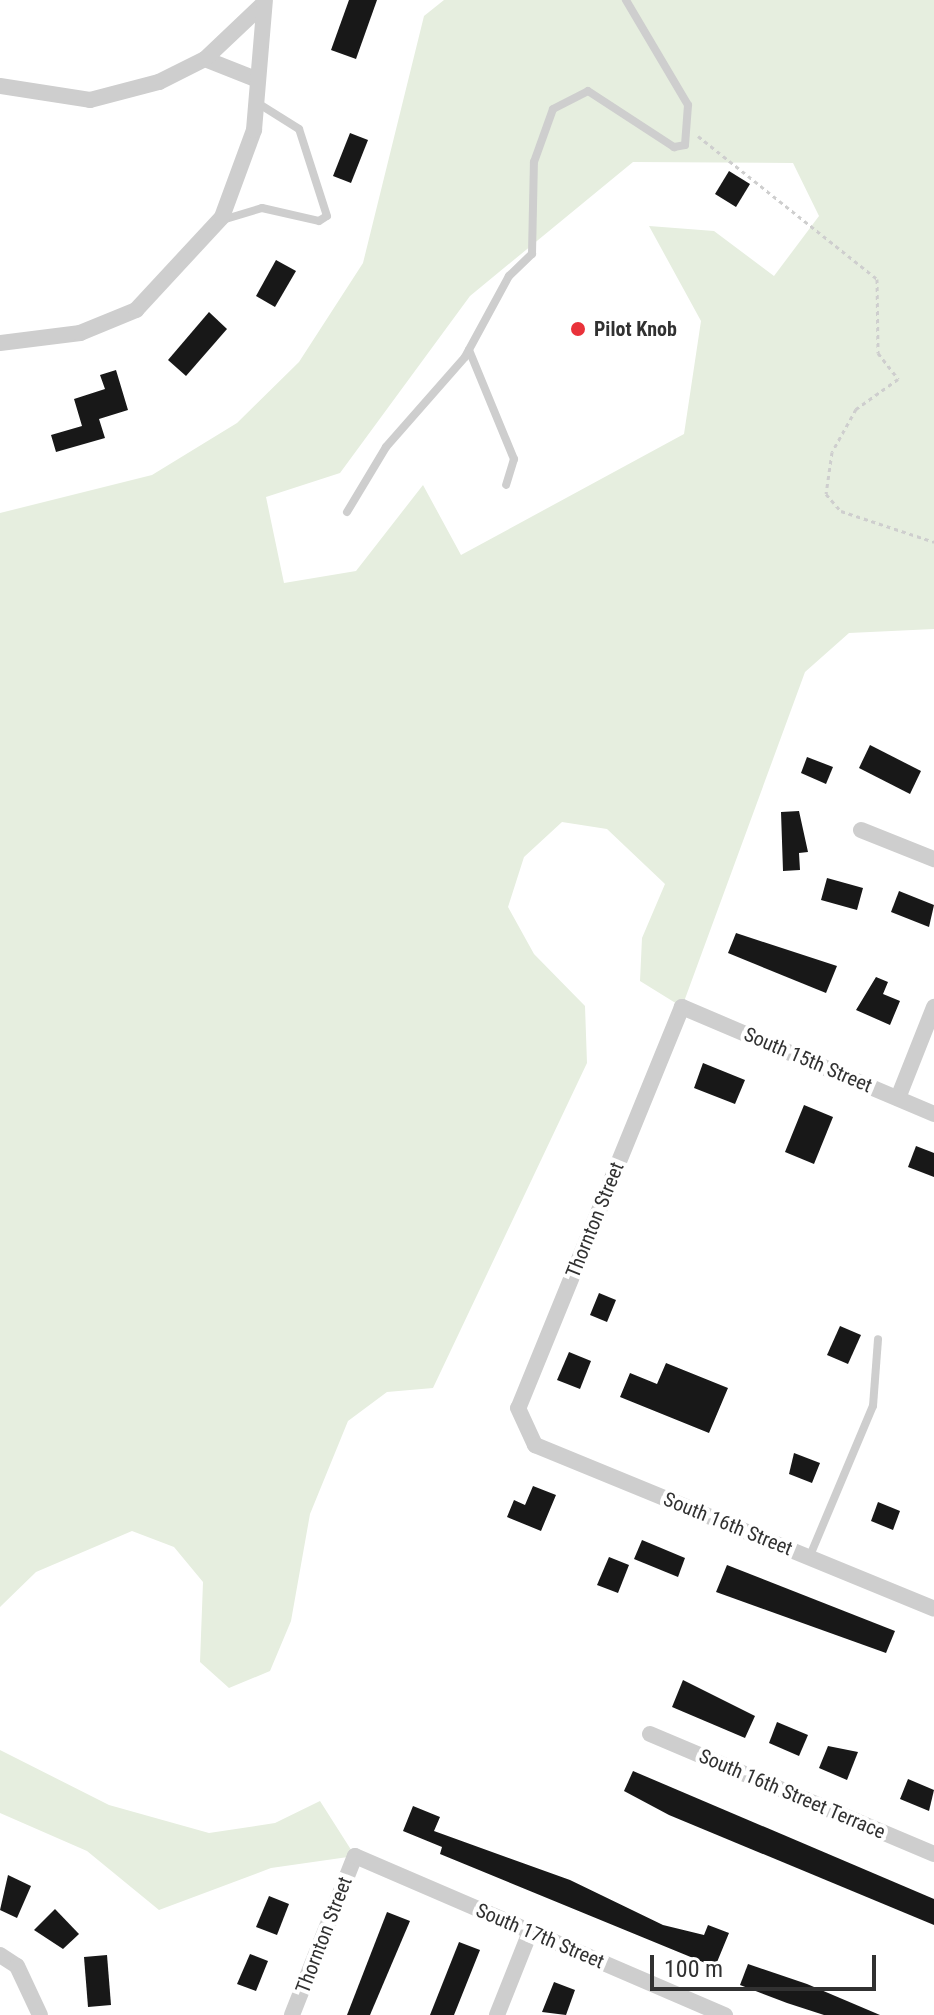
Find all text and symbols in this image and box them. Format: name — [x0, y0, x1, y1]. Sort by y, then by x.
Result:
place label: Pilot Knob — [594, 317, 677, 341]
marker: Pilot Knob — [569, 320, 587, 338]
street label: South 15th Street — [740, 1022, 876, 1098]
street label: Thornton Street — [561, 1159, 629, 1281]
street label: South 16th Street — [660, 1487, 796, 1561]
street label: South 16th Street Terrace — [695, 1744, 889, 1844]
street label: Thornton Street — [291, 1873, 357, 1997]
street label: South 17th Street — [472, 1898, 608, 1974]
scale bar — [654, 1939, 880, 1989]
text: 100 m — [664, 1955, 723, 1983]

